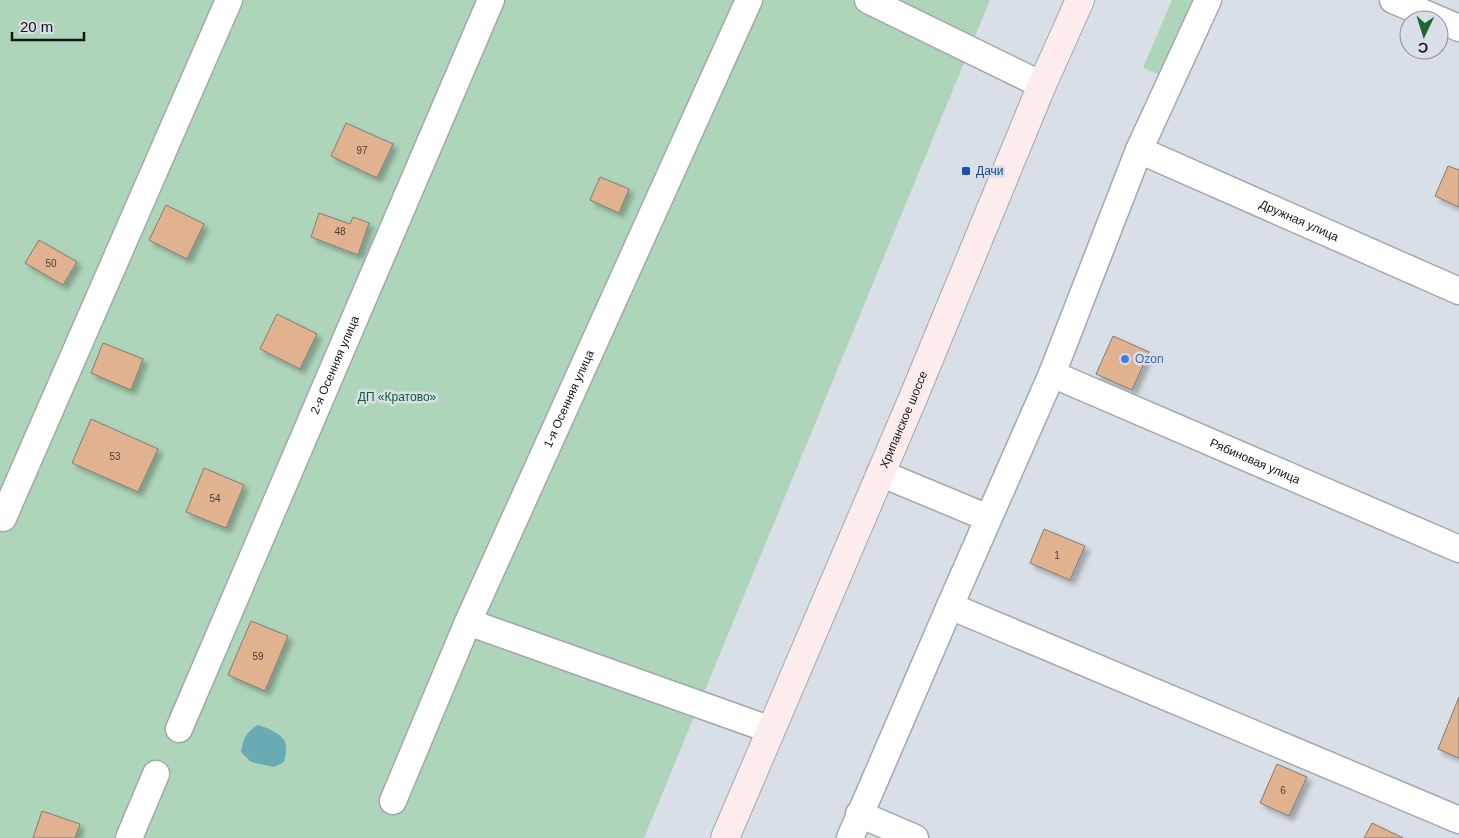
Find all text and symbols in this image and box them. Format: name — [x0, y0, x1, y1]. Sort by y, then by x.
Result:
scale bar — [12, 10, 85, 42]
north arrow — [1399, 10, 1449, 60]
text: 20 m — [20, 18, 53, 35]
text: С — [1417, 40, 1429, 56]
house number: 97 — [356, 145, 368, 156]
place label: Дачи — [976, 164, 1004, 178]
marker: Дачи — [960, 165, 972, 177]
street label: Дружная улица — [1257, 197, 1341, 244]
house number: 48 — [334, 226, 346, 237]
house number: 50 — [45, 258, 57, 269]
street label: 2-я Осенняя улица — [308, 314, 362, 416]
street label: 1-я Осенняя улица — [541, 348, 597, 450]
place label: Ozon — [1135, 352, 1164, 366]
marker: Ozon — [1119, 353, 1131, 365]
street label: Хрипанское шоссе — [877, 369, 931, 470]
park label: ДП «Кратово» — [358, 390, 437, 404]
street label: Рябиновая улица — [1208, 436, 1303, 487]
house number: 53 — [109, 451, 121, 462]
house number: 54 — [209, 493, 221, 504]
house number: 1 — [1054, 550, 1060, 561]
house number: 59 — [252, 651, 264, 662]
house number: 6 — [1280, 785, 1286, 796]

